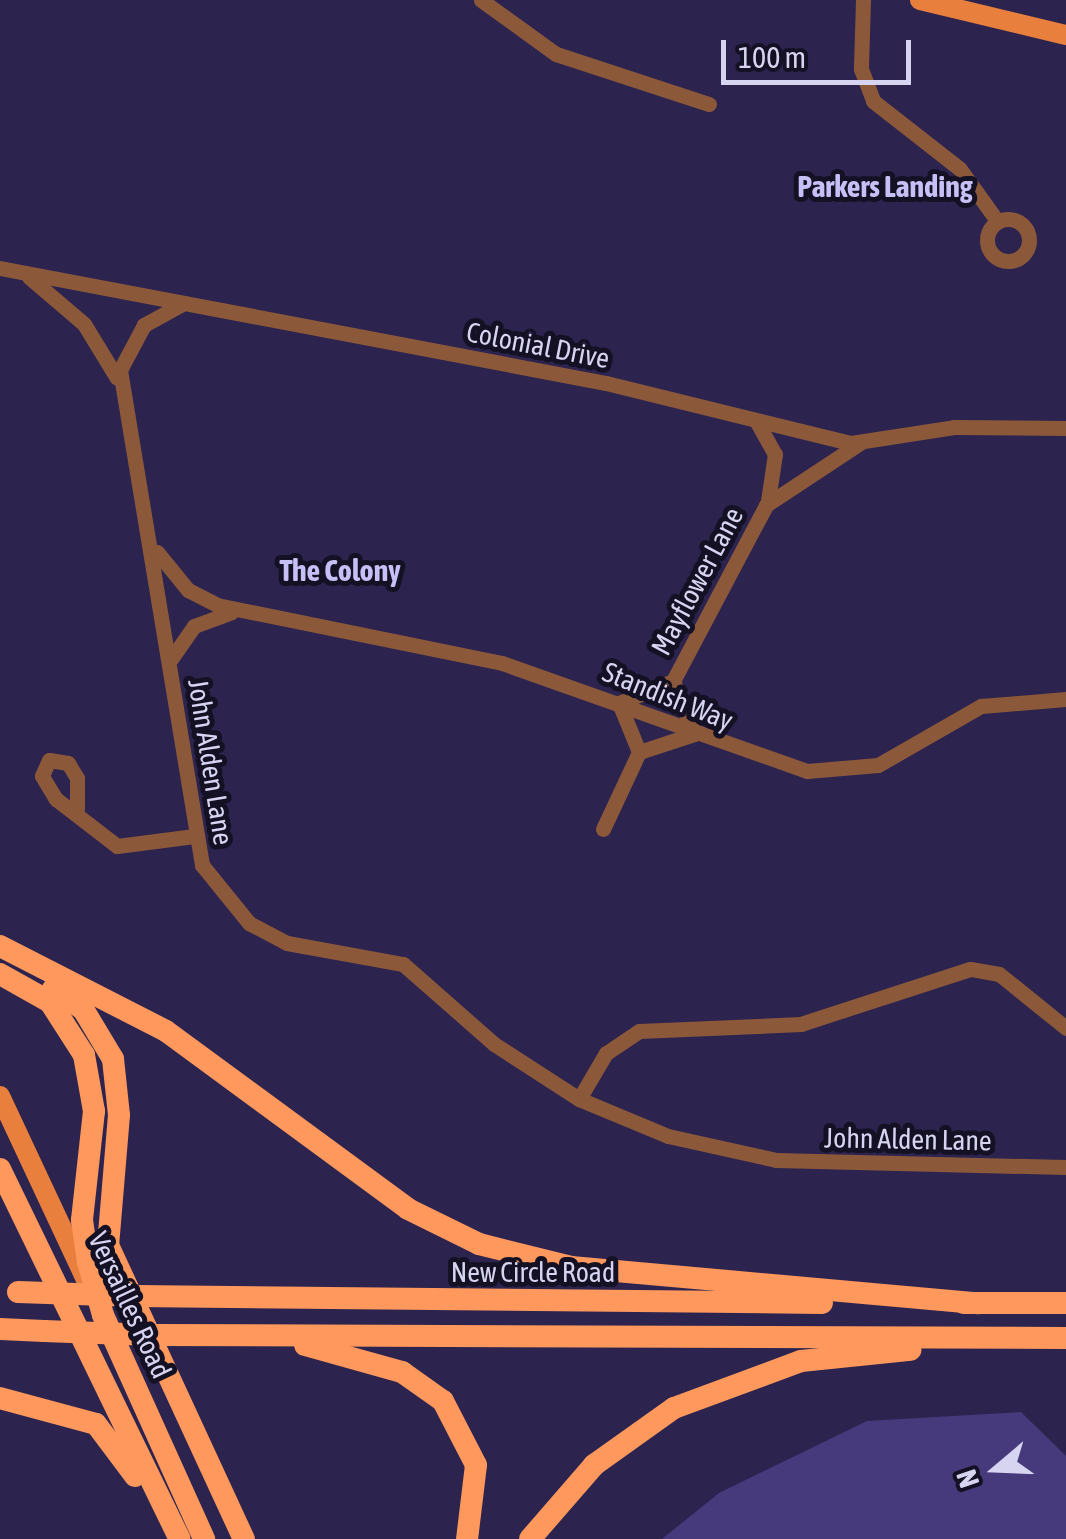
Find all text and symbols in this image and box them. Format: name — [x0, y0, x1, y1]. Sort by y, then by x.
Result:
scale bar — [726, 20, 916, 82]
text: 100 m — [738, 40, 806, 74]
district label: Parkers Landing — [797, 168, 973, 204]
street label: Colonial Drive — [464, 315, 612, 375]
street label: Mayflower Lane — [644, 501, 750, 661]
district label: The Colony — [279, 552, 401, 588]
street label: Standish Way — [598, 655, 738, 737]
street label: John Alden Lane — [181, 677, 241, 847]
street label: John Alden Lane — [824, 1121, 992, 1157]
street label: Versailles Road — [81, 1226, 179, 1384]
street label: New Circle Road — [451, 1255, 615, 1289]
north arrow — [946, 1419, 1046, 1519]
text: N — [950, 1466, 985, 1492]

